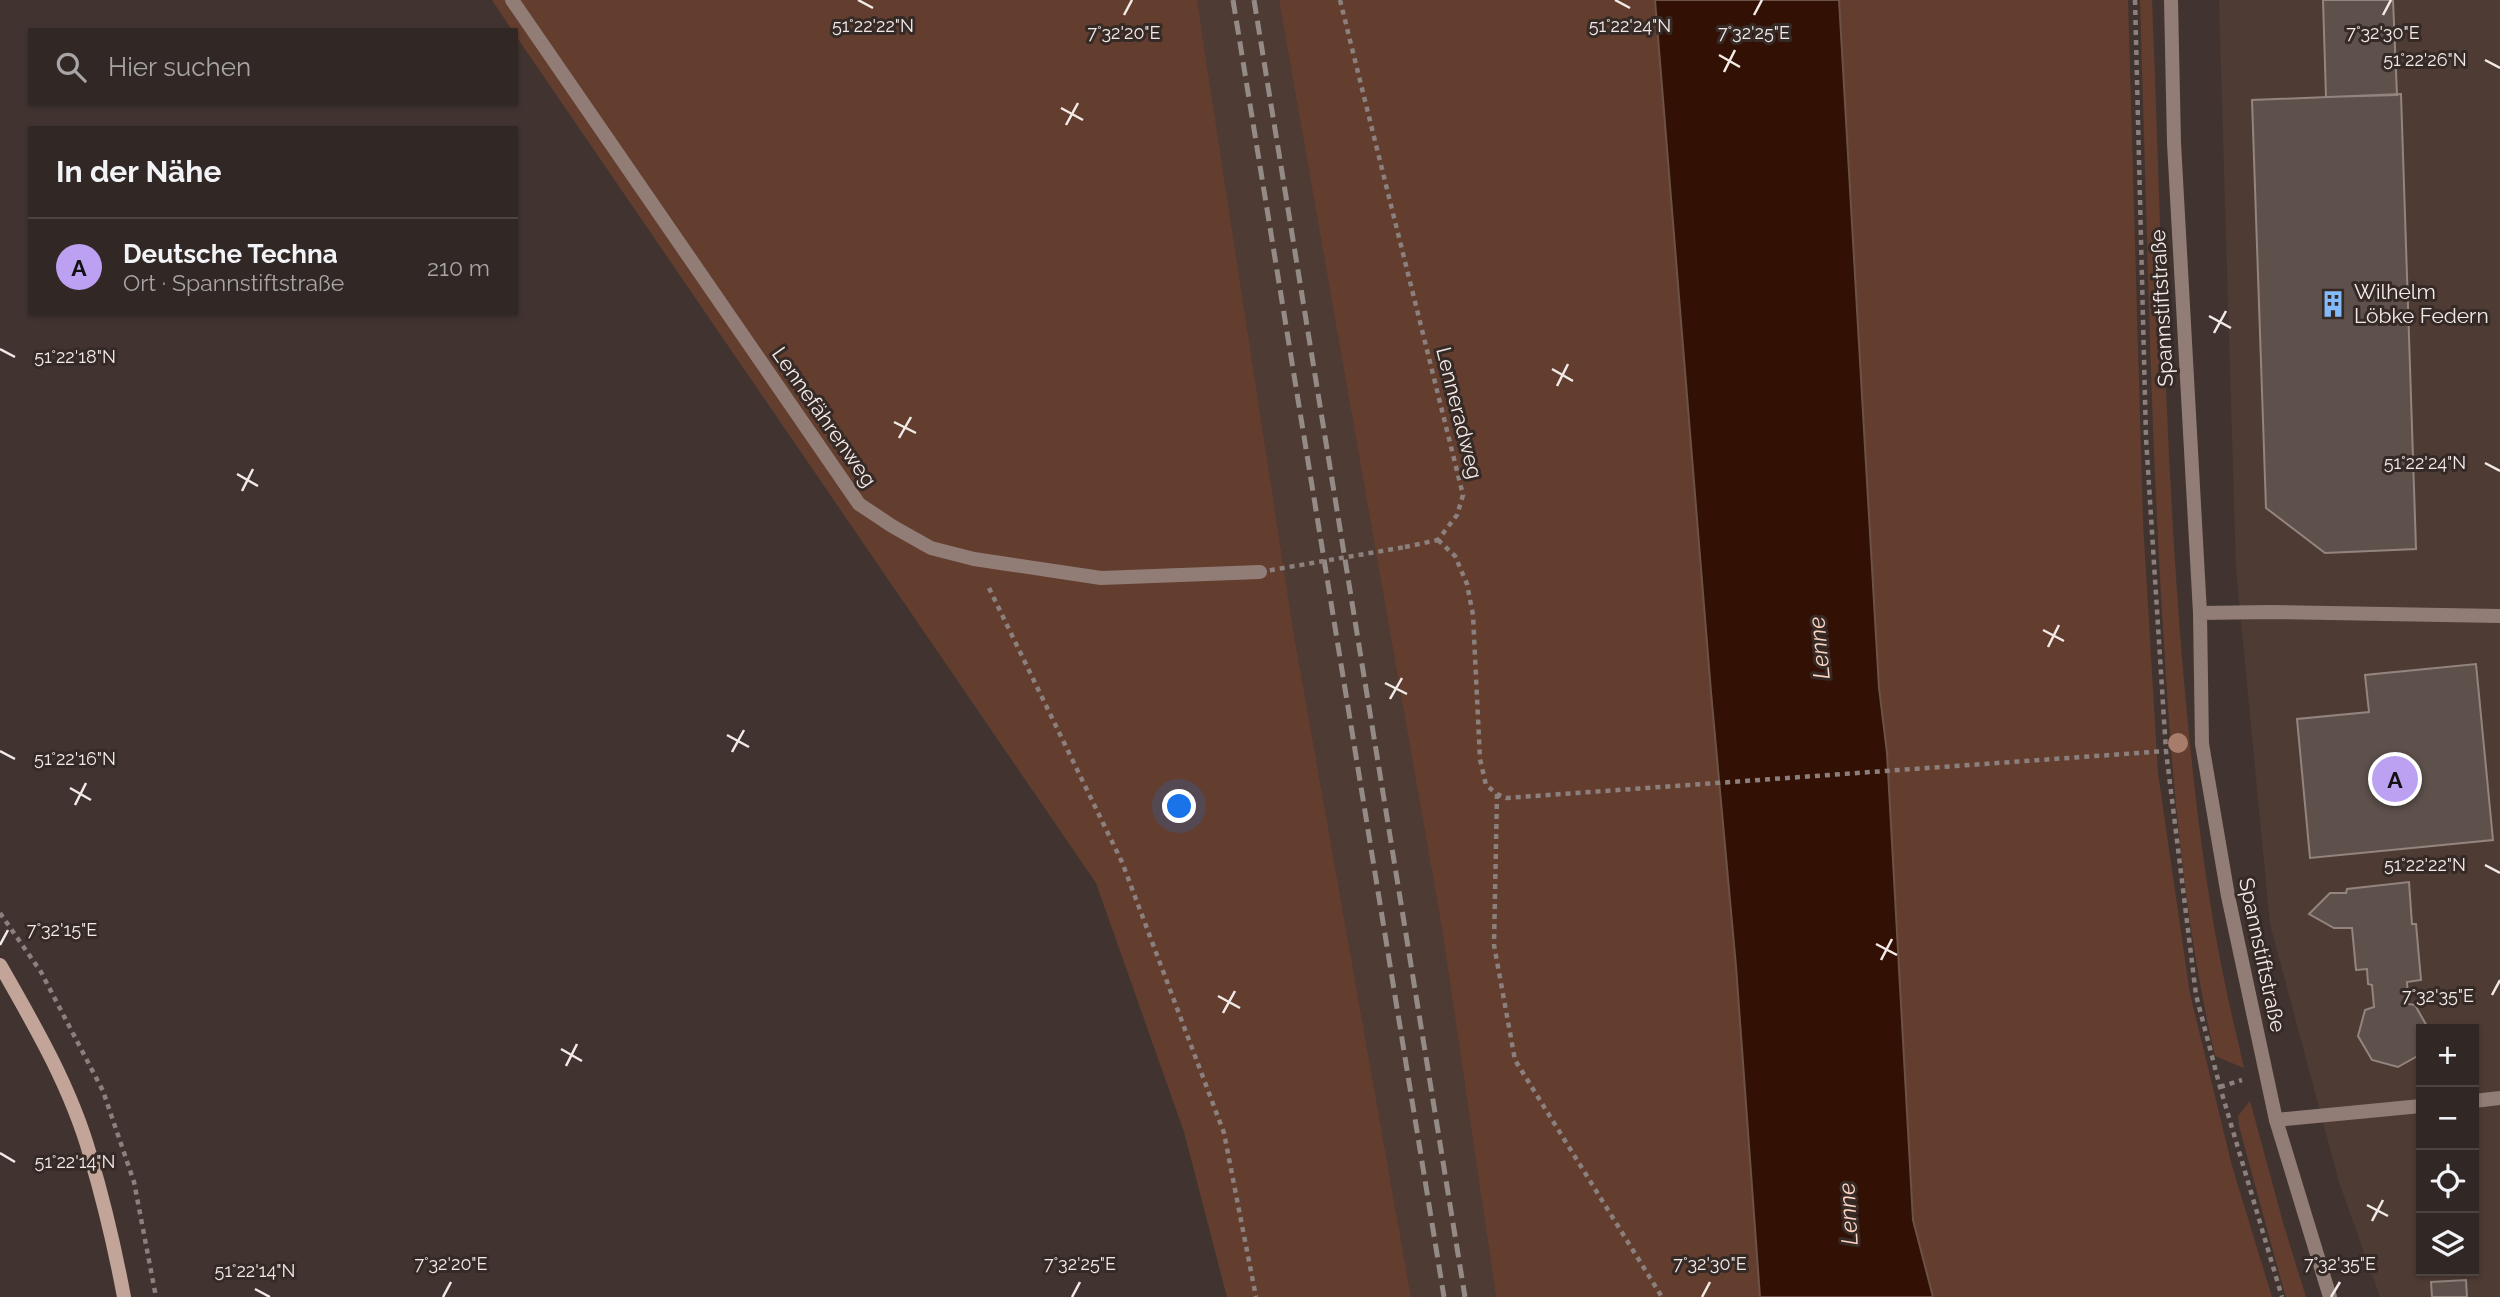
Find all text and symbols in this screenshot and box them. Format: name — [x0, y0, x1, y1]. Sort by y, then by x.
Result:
text: 51°22'22"N — [832, 15, 914, 36]
text: 51°22'24"N — [1589, 15, 1671, 36]
text: 7°32'20"E — [1087, 22, 1161, 43]
text: 7°32'25"E — [1718, 22, 1790, 43]
text: 7°32'30"E — [2346, 22, 2420, 43]
search box — [28, 28, 518, 105]
icon: search — [52, 48, 90, 86]
text: 51°22'26"N — [2383, 49, 2467, 70]
text: Hier suchen — [108, 52, 251, 82]
text: In der Nähe — [56, 154, 221, 189]
street label: Spannstiftstraße — [2145, 229, 2178, 387]
text: Deutsche Techna — [123, 239, 338, 269]
text: A — [71, 254, 87, 281]
text: 210 m — [427, 254, 490, 281]
text: Ort · Spannstiftstraße — [123, 269, 344, 296]
place label: Wilhelm Löbke Federn — [2354, 279, 2489, 328]
building icon: Wilhelm Löbke Federn — [2318, 289, 2348, 319]
street label: Lennefährenweg — [767, 342, 882, 491]
street label: Lenneradweg — [1431, 344, 1488, 481]
text: 51°22'18"N — [34, 346, 116, 367]
text: 51°22'24"N — [2384, 452, 2466, 473]
water label: Lenne — [1802, 616, 1835, 680]
text: 51°22'16"N — [34, 748, 116, 769]
pin: A — [2372, 753, 2418, 805]
your location — [1162, 789, 1196, 823]
text: 51°22'22"N — [2384, 854, 2466, 875]
street label: Spannstiftstraße — [2234, 875, 2291, 1034]
text: 7°32'15"E — [27, 919, 97, 940]
text: 7°32'35"E — [2402, 985, 2474, 1006]
map controls — [2416, 1024, 2479, 1276]
button: + — [2416, 1024, 2479, 1087]
button: − — [2416, 1087, 2479, 1150]
button: locate — [2416, 1150, 2479, 1213]
text: 51°22'14"N — [35, 1151, 115, 1172]
water label: Lenne — [1832, 1182, 1863, 1246]
button: layers — [2416, 1213, 2479, 1276]
text: 7°32'20"E — [414, 1253, 488, 1274]
text: 7°32'25"E — [1044, 1253, 1116, 1274]
text: 7°32'30"E — [1673, 1253, 1747, 1274]
text: 7°32'35"E — [2304, 1253, 2376, 1274]
text: 51°22'14"N — [215, 1260, 295, 1281]

